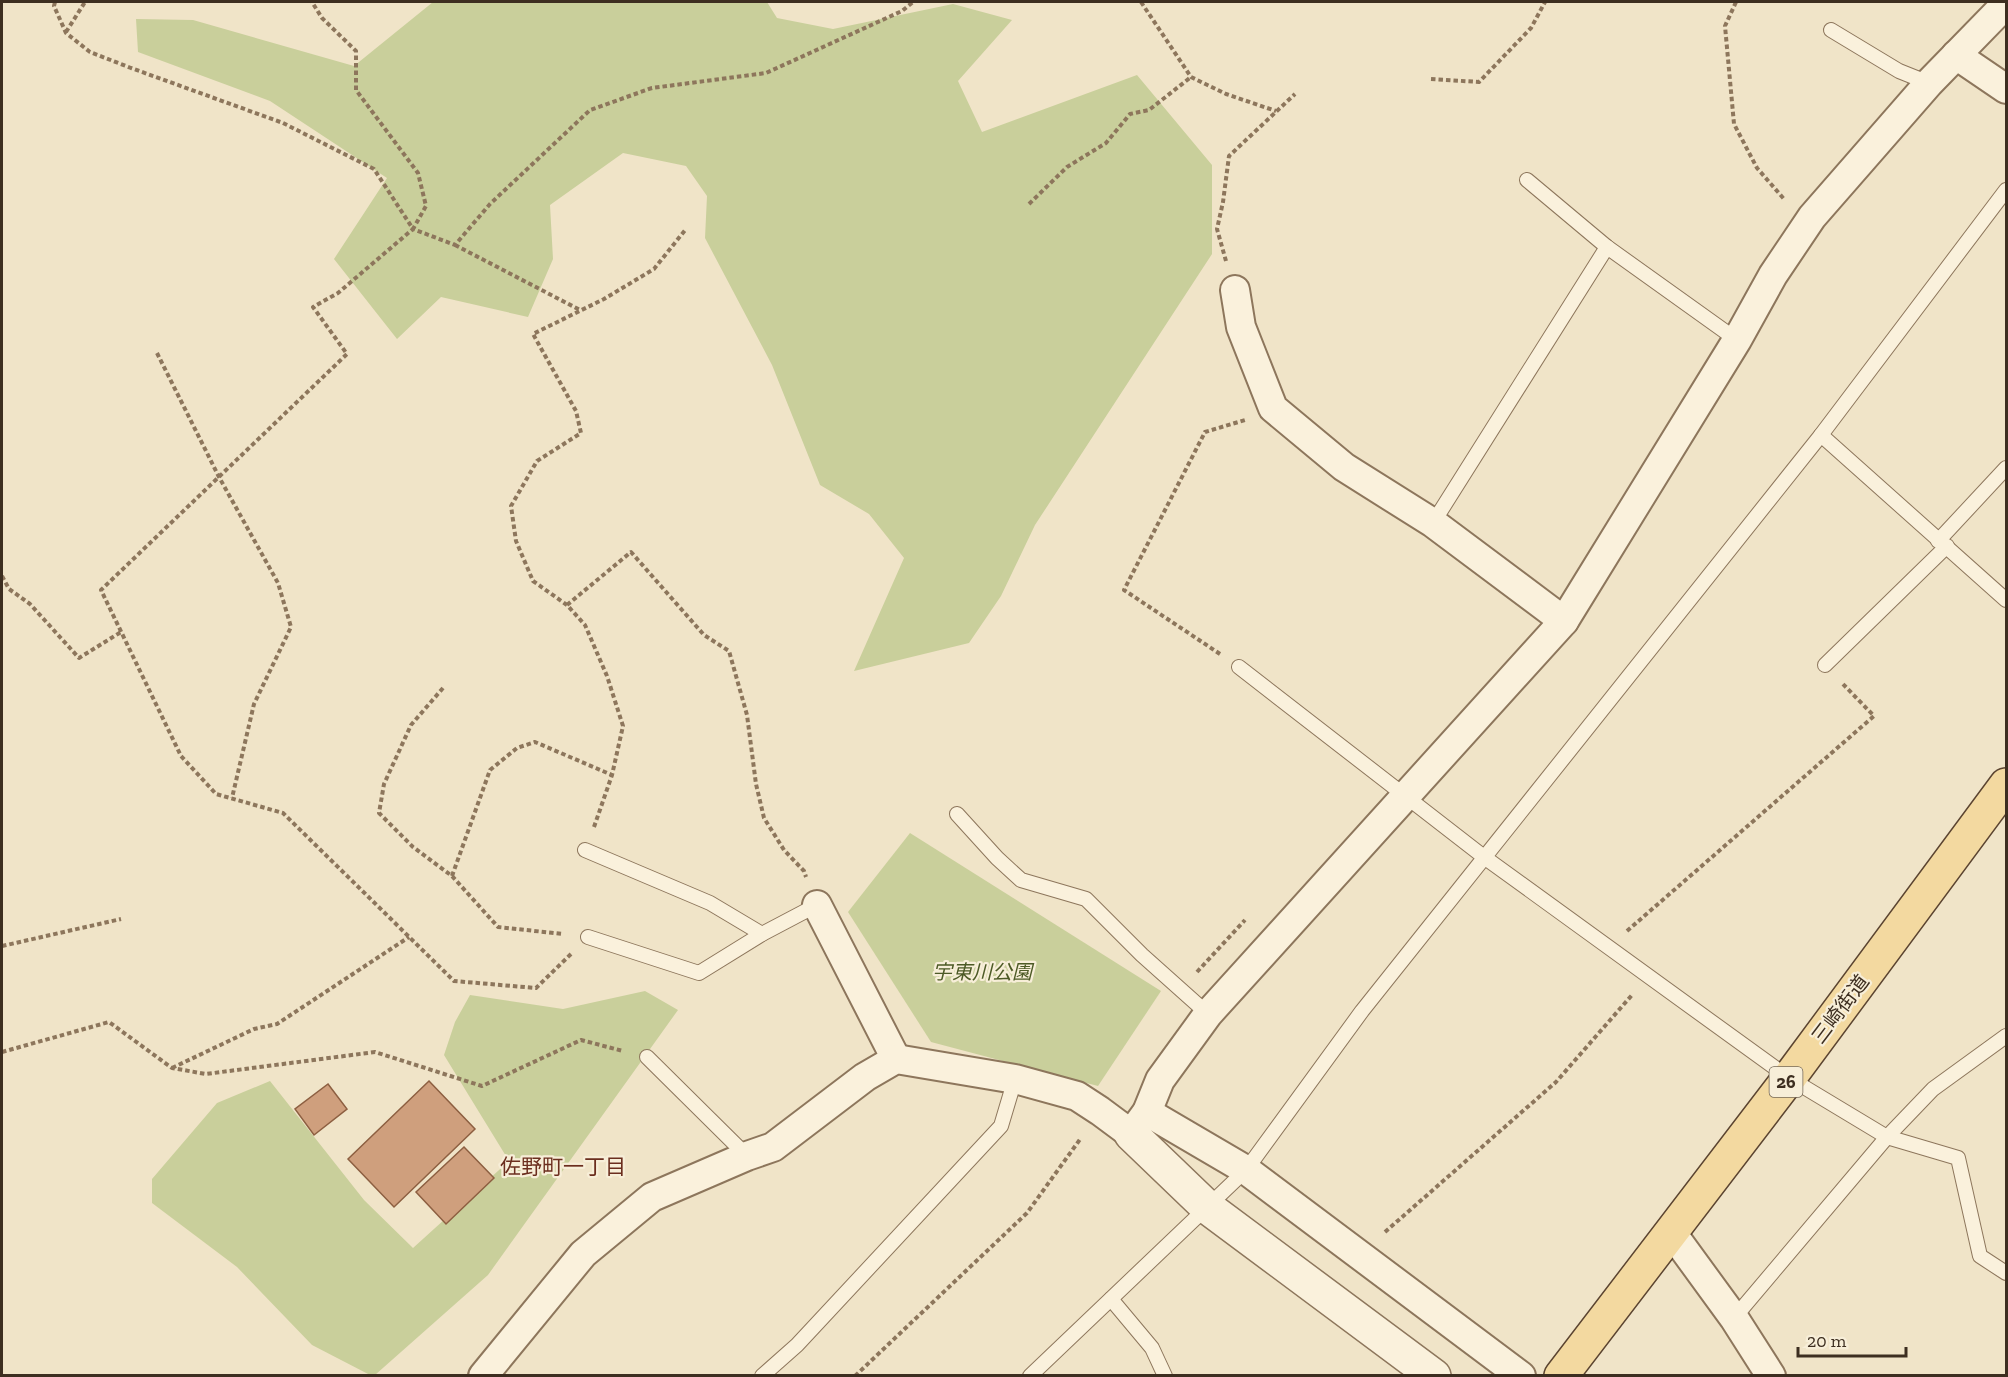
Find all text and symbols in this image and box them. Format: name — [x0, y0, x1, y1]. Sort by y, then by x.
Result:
park label: 宇東川公園 — [932, 960, 1035, 984]
street label: 三崎街道 — [1806, 970, 1874, 1048]
road number: 26 — [1770, 1067, 1802, 1097]
district label: 佐野町一丁目 — [500, 1154, 626, 1179]
scale bar — [1798, 1320, 1906, 1358]
text: 20 m — [1807, 1330, 1847, 1352]

